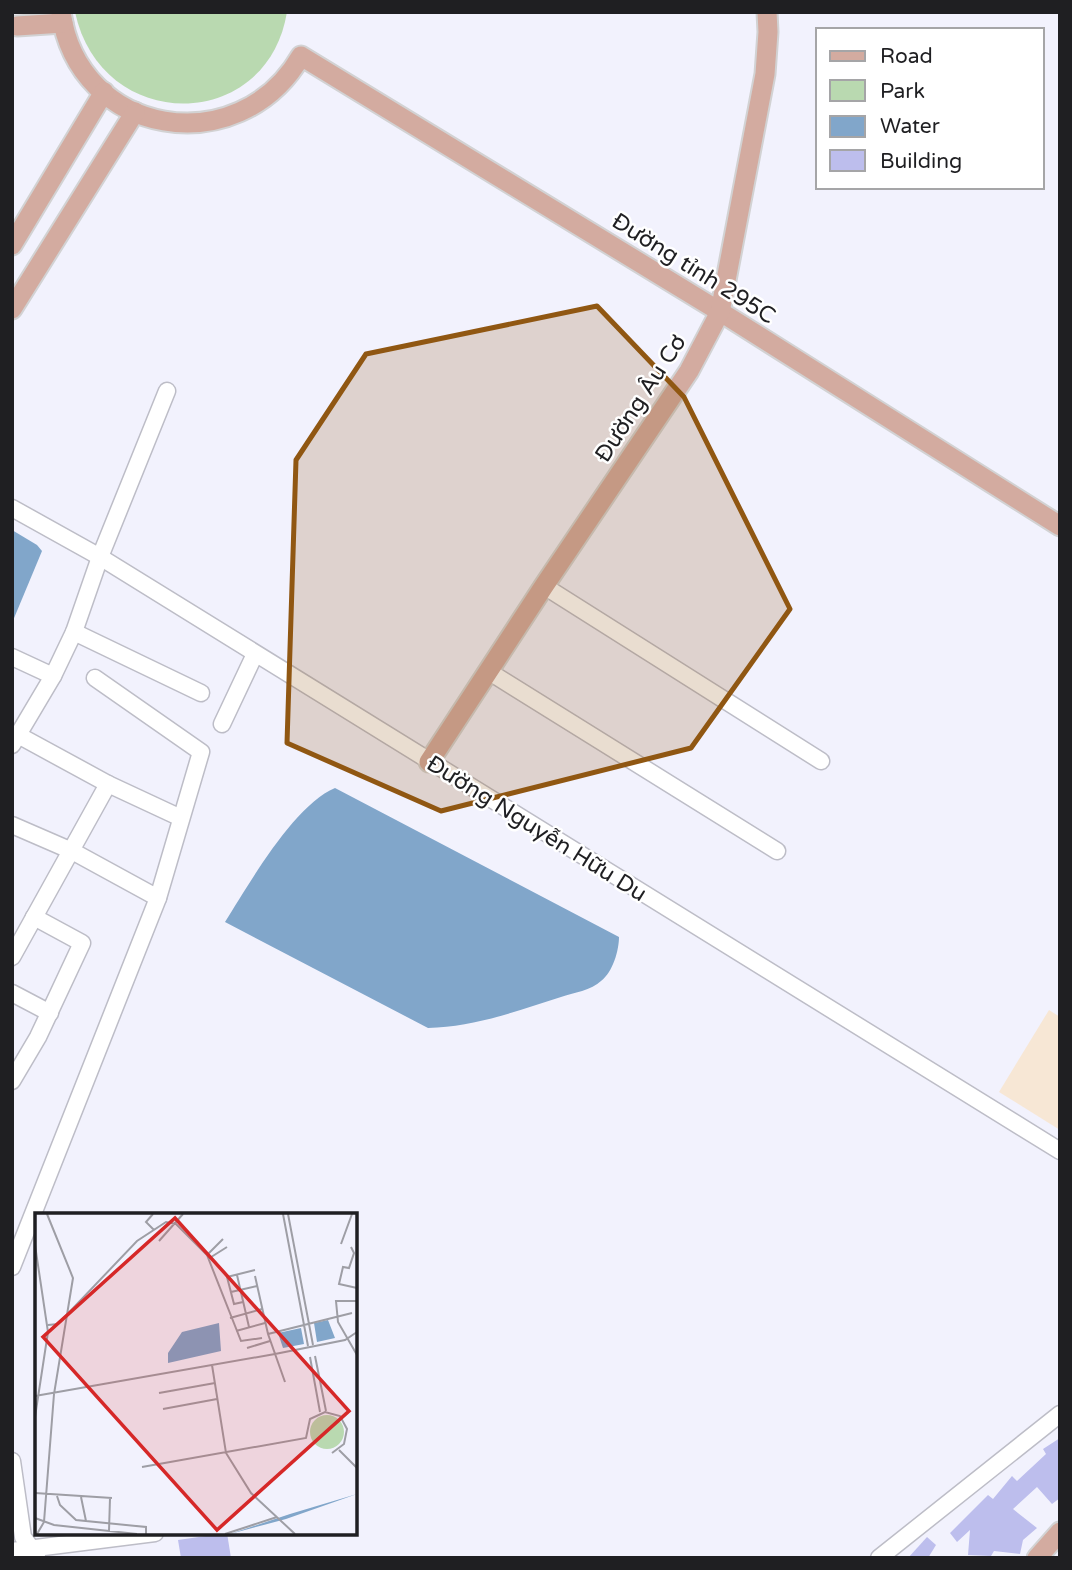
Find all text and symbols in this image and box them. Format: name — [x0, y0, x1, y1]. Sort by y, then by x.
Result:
legend — [816, 28, 1044, 189]
text: Road — [880, 44, 933, 69]
text: Park — [880, 79, 925, 104]
text: Water — [880, 114, 940, 139]
text: Building — [880, 149, 962, 174]
street label: Đường tỉnh 295C — [606, 207, 781, 330]
street label: Đường Âu Cơ — [589, 330, 692, 468]
street label: Đường Nguyễn Hữu Du — [421, 750, 652, 908]
inset map — [35, 1213, 357, 1535]

